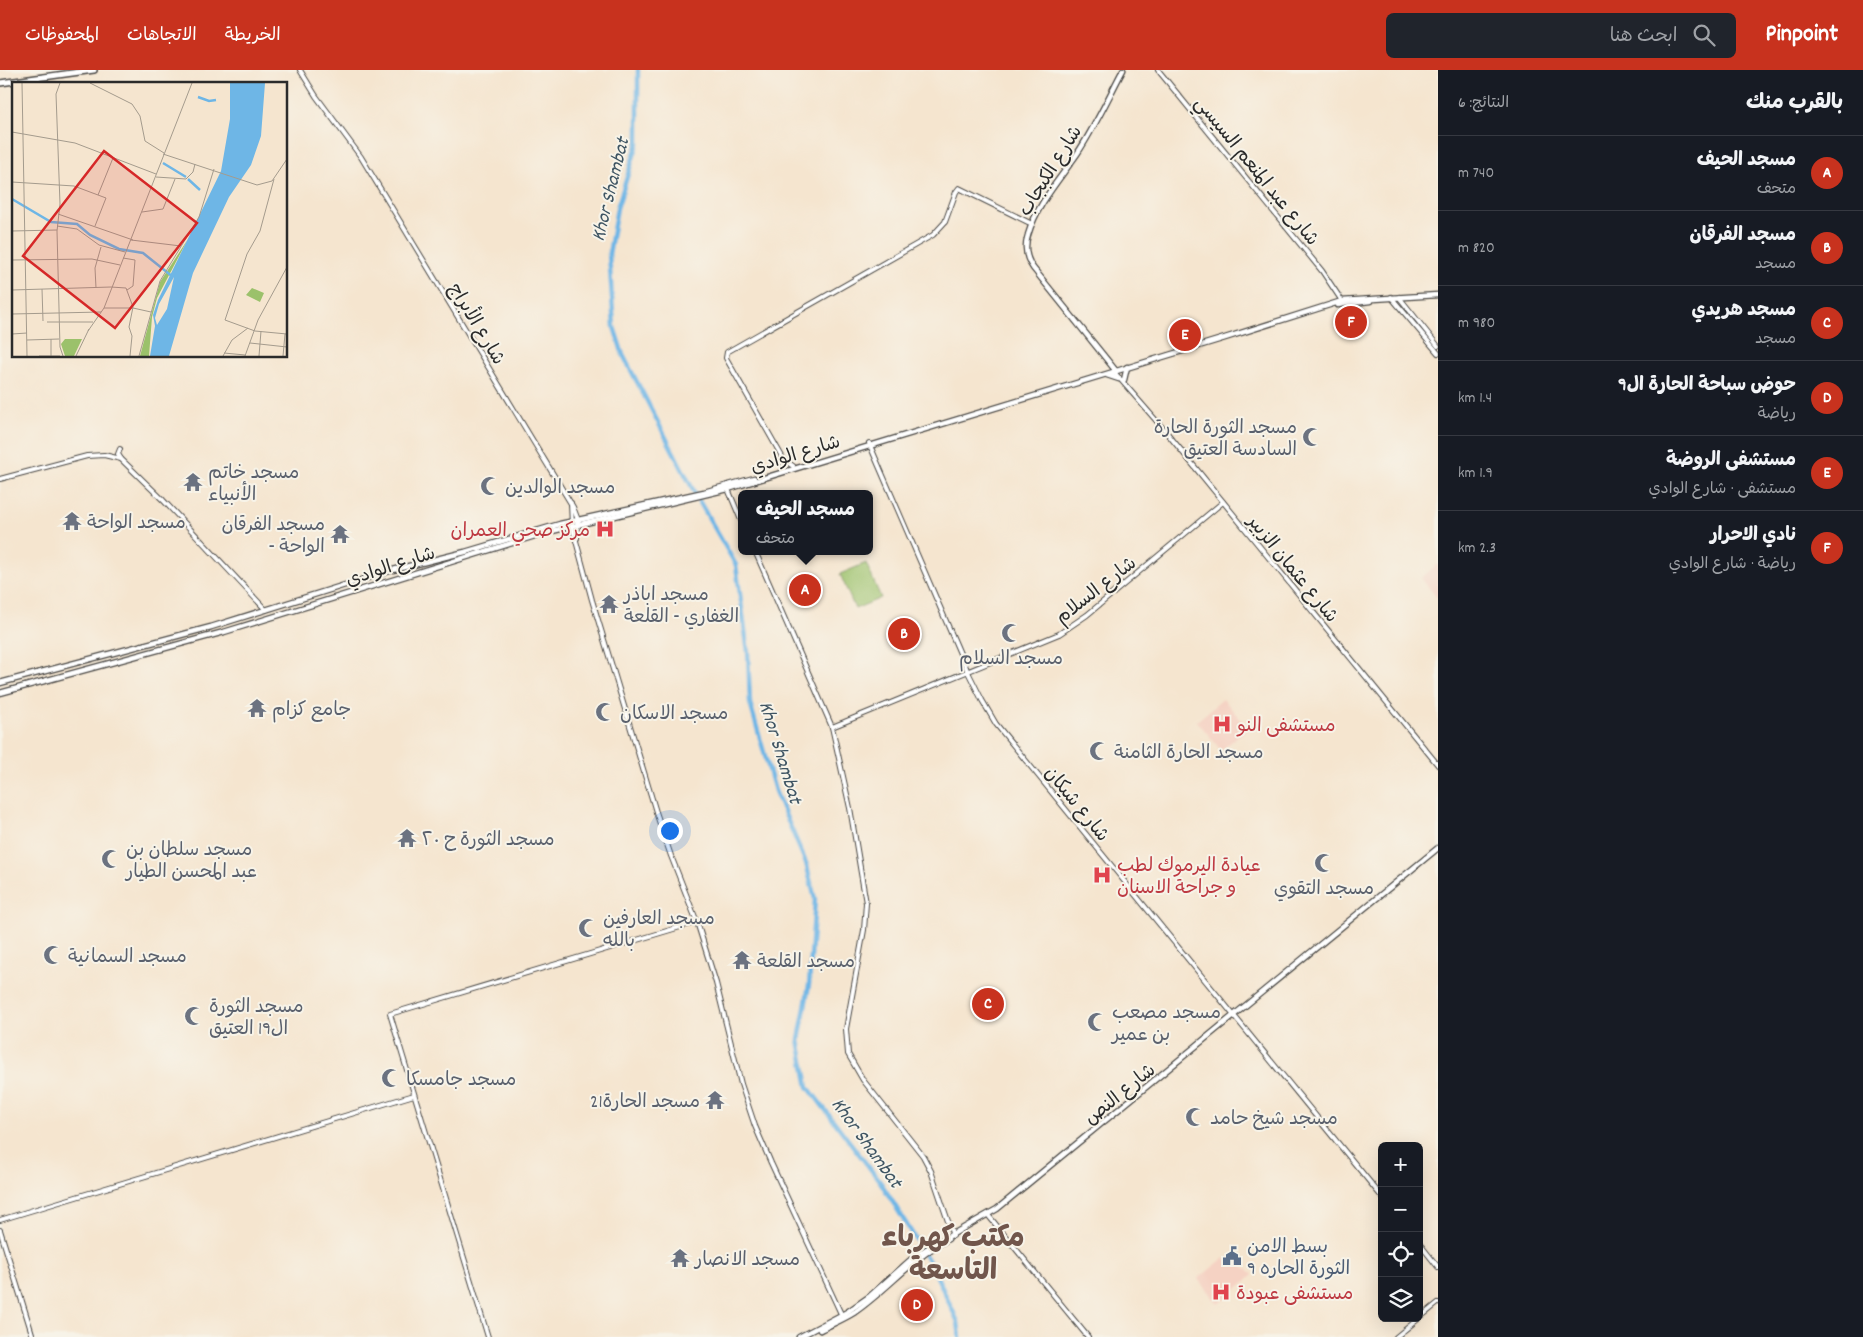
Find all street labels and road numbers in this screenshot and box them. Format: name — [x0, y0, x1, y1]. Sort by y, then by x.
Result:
street label: شارع عبد المنعم السيسي — [1187, 92, 1324, 253]
street label: شارع الكبجاب — [1013, 121, 1091, 222]
street label: شارع الأبراج — [440, 278, 512, 371]
street label: شارع الوادي — [748, 430, 844, 483]
street label: شارع عثمان الزبير — [1238, 509, 1343, 630]
street label: شارع الوادي — [343, 541, 439, 595]
street label: شارع السلام — [1051, 551, 1143, 632]
street label: شارع شيكان — [1036, 762, 1114, 849]
street label: شارع النص — [1080, 1058, 1163, 1133]

